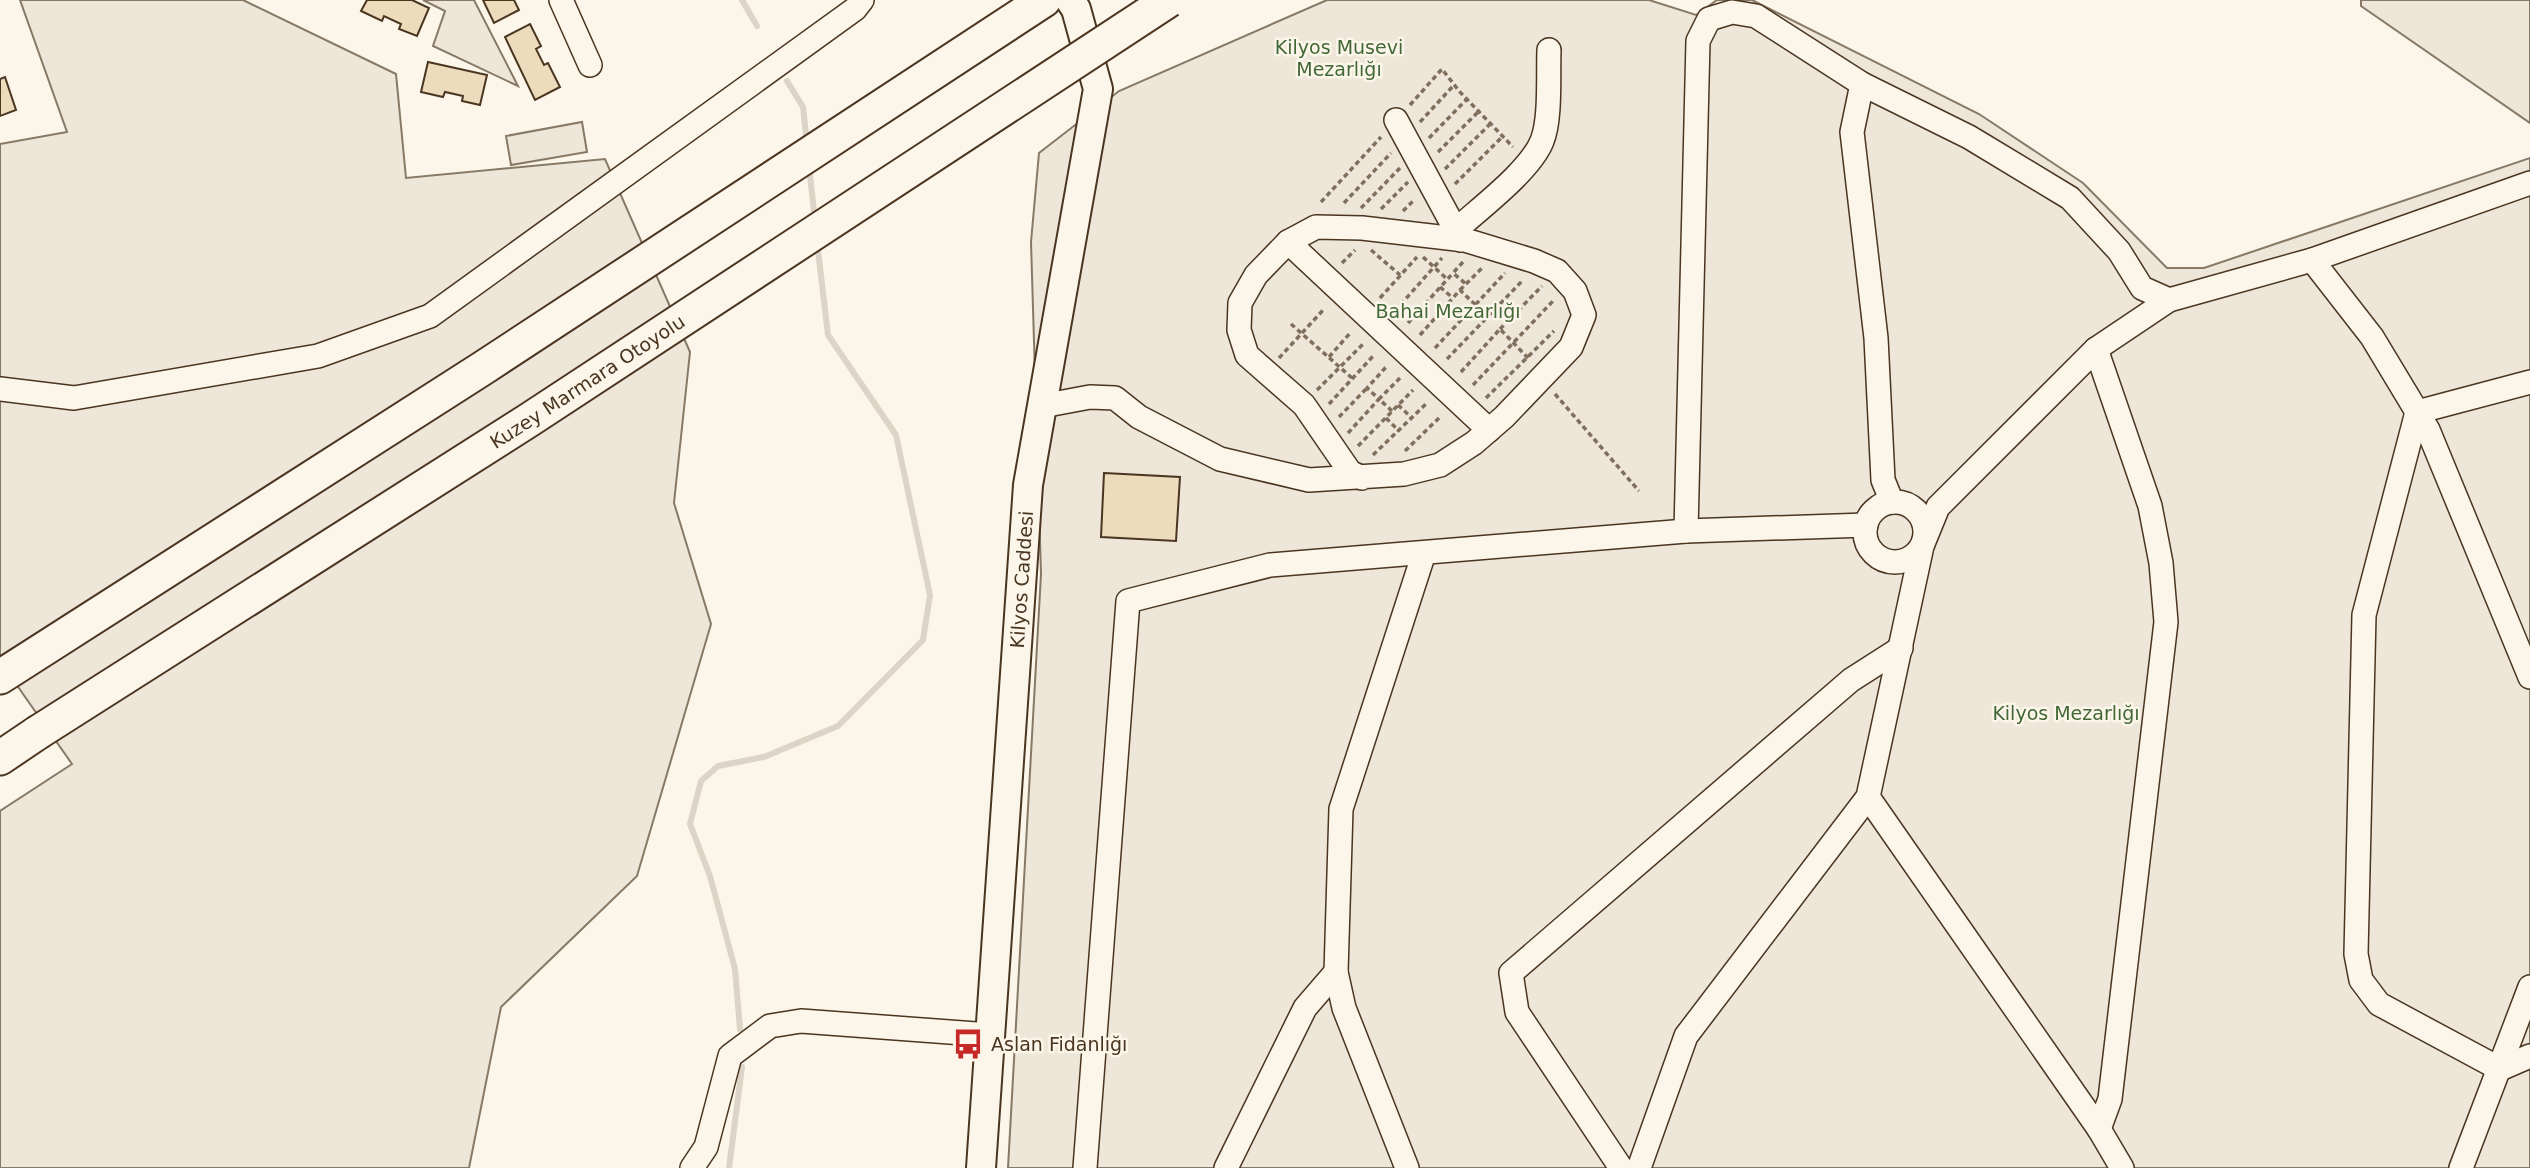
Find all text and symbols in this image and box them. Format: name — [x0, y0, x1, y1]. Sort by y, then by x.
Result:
park label: Kilyos Musevi Mezarlığı — [1275, 36, 1403, 80]
park label: Bahai Mezarlığı — [1375, 300, 1521, 322]
street label: Kuzey Marmara Otoyolu — [486, 310, 689, 453]
street label: Kilyos Caddesi — [1006, 510, 1037, 649]
park label: Kilyos Mezarlığı — [1992, 702, 2140, 724]
bus stop icon: Aslan Fidanlığı — [951, 1027, 985, 1061]
place label: Aslan Fidanlığı — [991, 1033, 1127, 1055]

